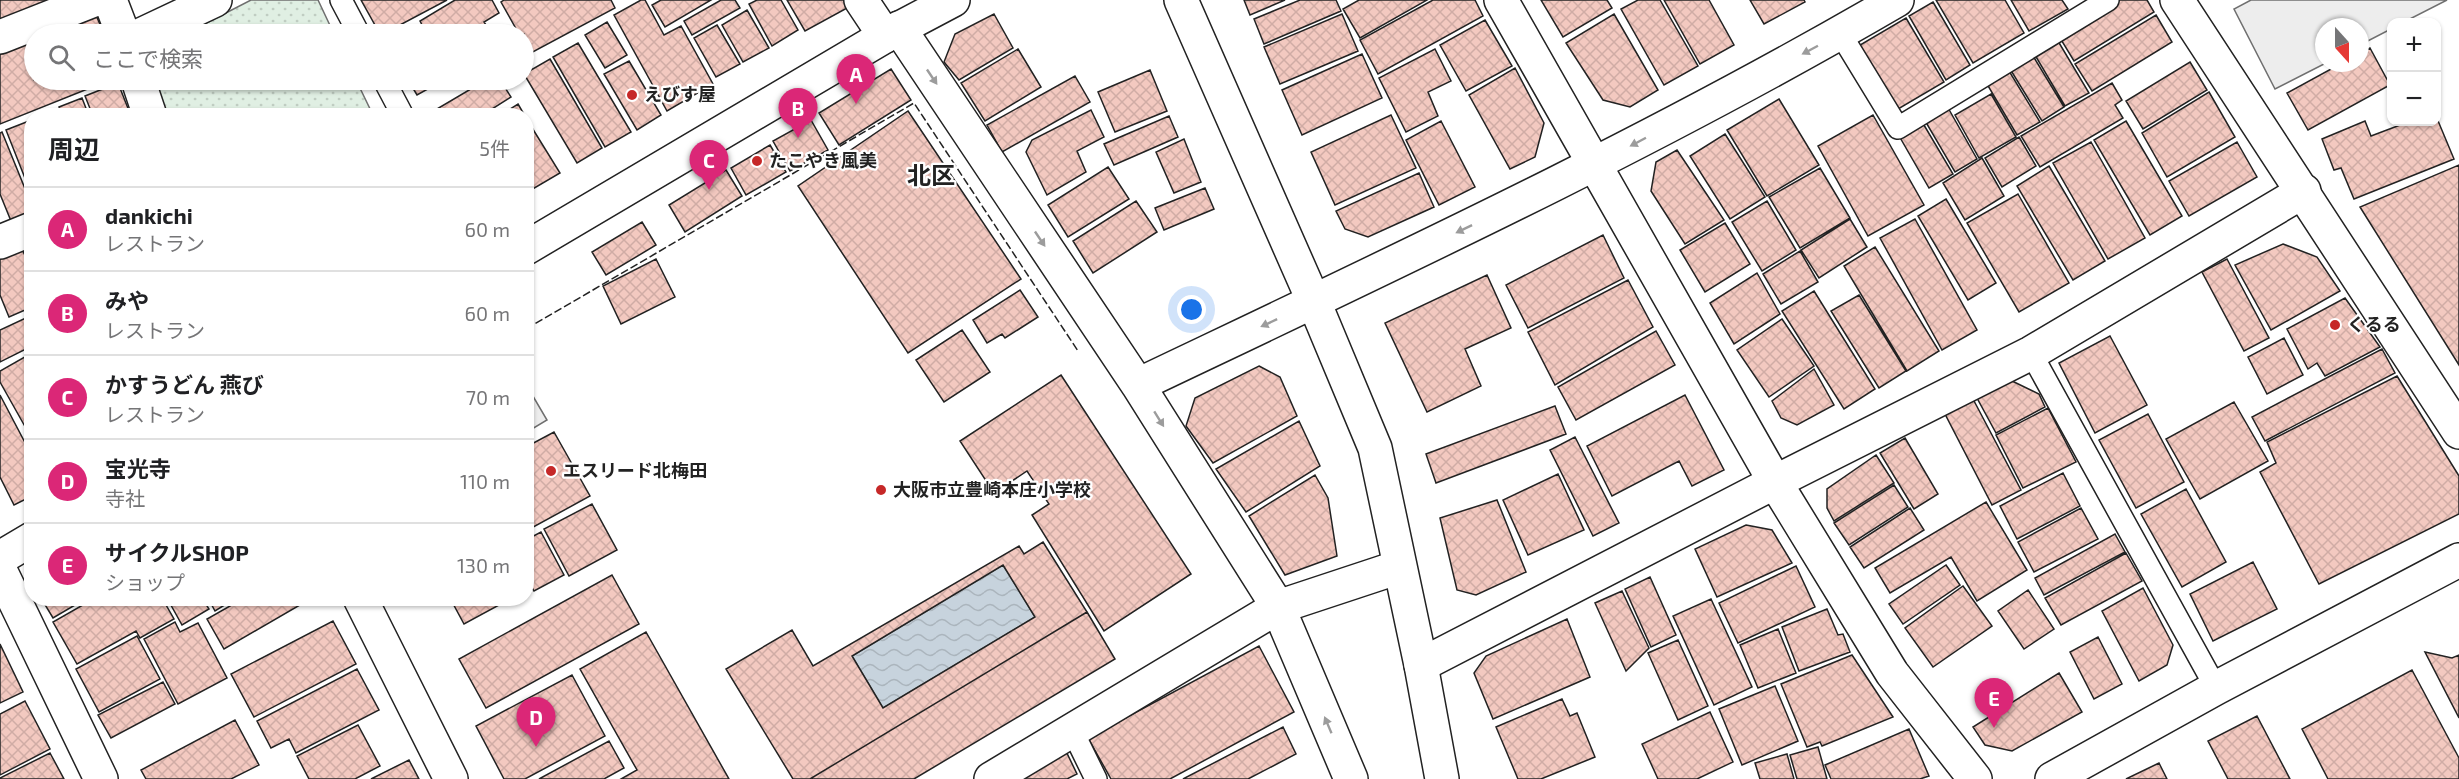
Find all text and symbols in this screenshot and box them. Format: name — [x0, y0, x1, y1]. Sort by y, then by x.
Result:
north arrow — [2315, 18, 2369, 72]
map controls — [2387, 18, 2441, 126]
button: + — [2387, 18, 2441, 72]
search box — [24, 24, 534, 90]
icon: search — [45, 41, 78, 74]
text: ここで検索 — [93, 45, 203, 71]
one-way arrow — [1801, 45, 1818, 55]
pin: A — [836, 54, 876, 104]
one-way arrow — [926, 69, 937, 85]
button: − — [2387, 72, 2441, 126]
place label: えびす屋 — [644, 83, 716, 105]
marker: えびす屋 — [625, 88, 639, 102]
pin: B — [778, 88, 818, 138]
text: 周辺 — [48, 133, 100, 164]
text: 5件 — [479, 136, 510, 160]
one-way arrow — [1630, 137, 1647, 147]
pin: C — [690, 140, 728, 190]
place label: たこやき風美 — [769, 149, 877, 171]
marker: たこやき風美 — [750, 154, 764, 168]
district label: 北区 — [907, 160, 955, 189]
text: dankichi — [105, 202, 193, 228]
text: A — [61, 217, 74, 241]
text: 60 m — [465, 217, 510, 241]
one-way arrow — [1455, 225, 1472, 234]
text: レストラン — [105, 231, 205, 255]
one-way arrow — [1034, 231, 1045, 247]
text: みや — [105, 287, 149, 313]
your location — [1177, 295, 1206, 324]
text: B — [61, 301, 74, 325]
text: 60 m — [465, 301, 510, 325]
place label: くるる — [2347, 313, 2401, 335]
text: レストラン — [105, 318, 205, 342]
one-way arrow — [1261, 318, 1278, 327]
marker: くるる — [2328, 318, 2342, 332]
text: かすうどん 燕び — [105, 371, 264, 397]
text: C — [62, 385, 73, 409]
text: 70 m — [466, 385, 510, 409]
text: レストラン — [105, 402, 205, 426]
one-way arrow — [1154, 411, 1165, 427]
text: 宝光寺 — [105, 455, 171, 481]
place label: エスリード北梅田 — [563, 459, 707, 481]
marker: エスリード北梅田 — [544, 464, 558, 478]
text: D — [61, 469, 74, 493]
text: 110 m — [460, 469, 510, 493]
place label: 大阪市立豊崎本庄小学校 — [893, 478, 1091, 500]
marker: 大阪市立豊崎本庄小学校 — [874, 483, 888, 497]
text: 寺社 — [105, 486, 145, 510]
text: サイクルSHOP — [105, 539, 249, 565]
text: E — [62, 553, 73, 577]
text: 130 m — [457, 553, 510, 577]
text: ショップ — [105, 570, 185, 594]
pin: E — [1974, 678, 2014, 728]
pin: D — [516, 698, 556, 747]
one-way arrow — [1323, 716, 1332, 734]

